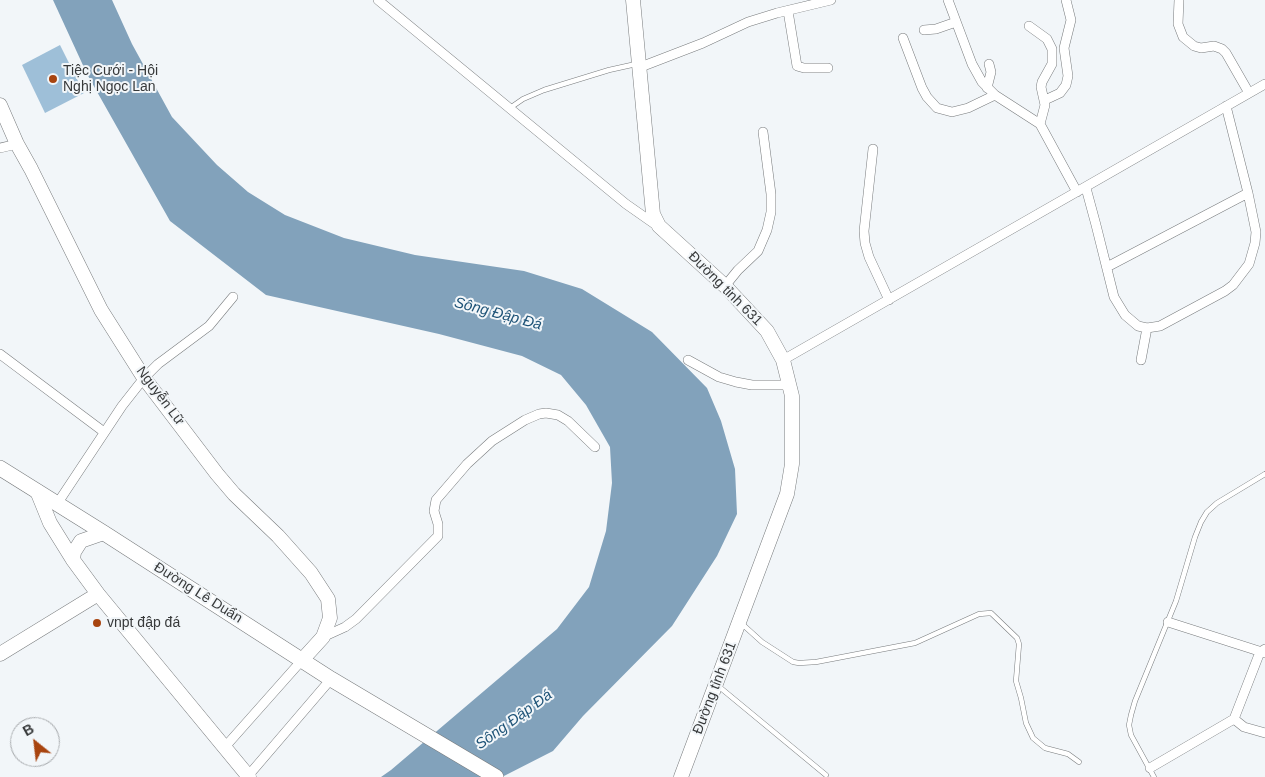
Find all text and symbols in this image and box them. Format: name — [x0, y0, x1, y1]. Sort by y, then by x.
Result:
place label: Tiệc Cưới - Hội Nghị Ngọc Lan — [63, 63, 158, 95]
marker: Tiệc Cưới - Hội Nghị Ngọc Lan — [47, 73, 59, 85]
street label: Đường tỉnh 631 — [684, 248, 766, 330]
water label: Sông Đập Đá — [452, 294, 544, 334]
street label: Nguyễn Lữ — [132, 363, 188, 429]
street label: Đường Lê Duẩn — [151, 559, 245, 627]
place label: vnpt đập đá — [107, 615, 180, 631]
marker: vnpt đập đá — [91, 617, 103, 629]
street label: Đường tỉnh 631 — [690, 639, 740, 737]
water label: Sông Đập Đá — [472, 686, 556, 754]
north arrow — [10, 717, 60, 767]
text: B — [20, 720, 37, 739]

